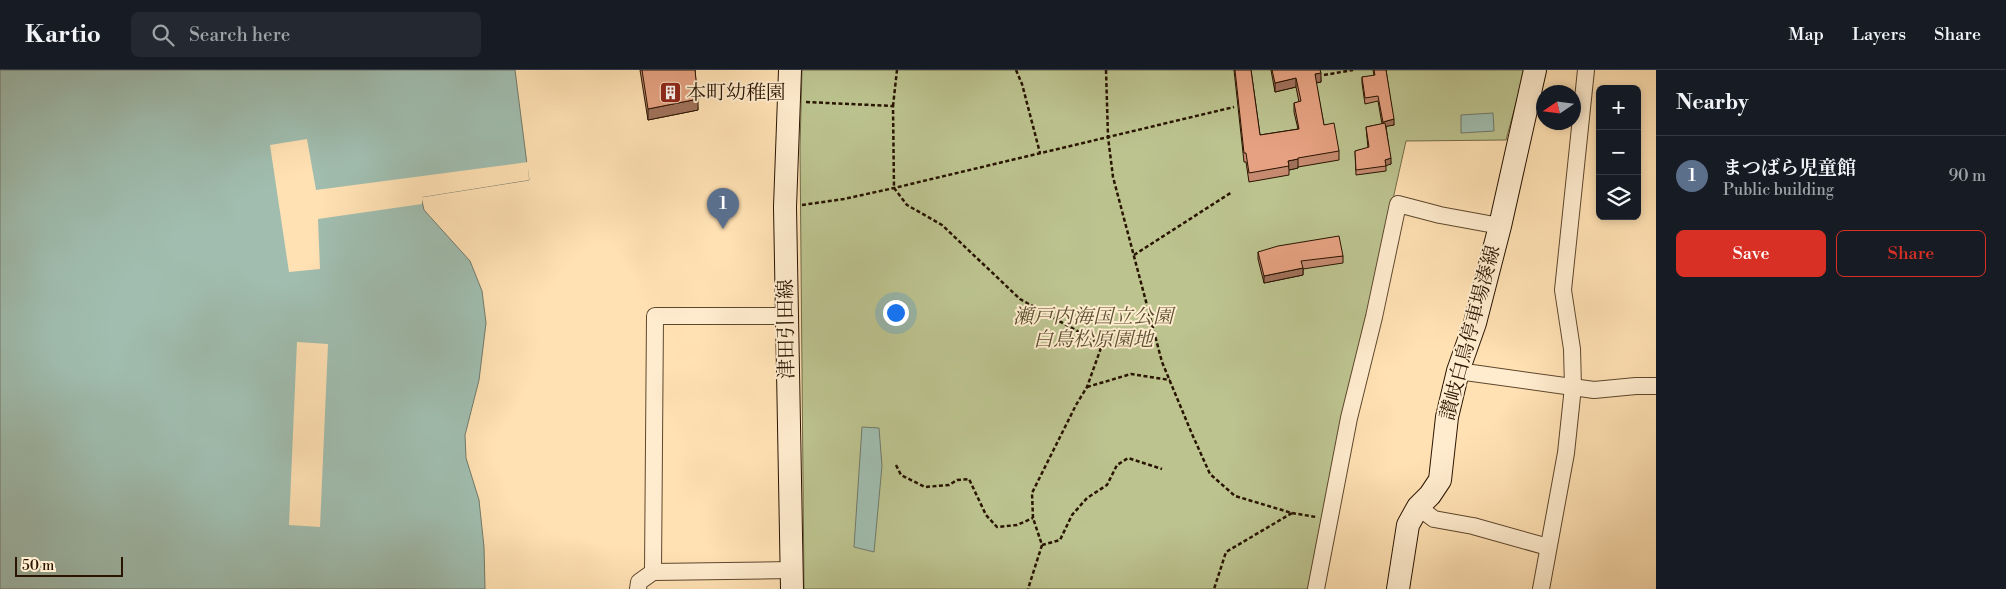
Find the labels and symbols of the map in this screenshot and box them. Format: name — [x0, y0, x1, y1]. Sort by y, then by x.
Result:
building icon: 本町幼稚園 — [658, 81, 682, 105]
place label: 本町幼稚園 — [686, 81, 786, 106]
north arrow — [1536, 85, 1581, 130]
pin: 1 — [707, 188, 739, 229]
street label: 讃岐白鳥停車場湊線 — [1436, 243, 1506, 423]
street label: 津田引田線 — [774, 279, 800, 379]
your location — [883, 300, 909, 326]
park label: 瀬戸内海国立公園 白鳥松原園地 — [1013, 305, 1176, 353]
scale bar — [15, 554, 122, 577]

